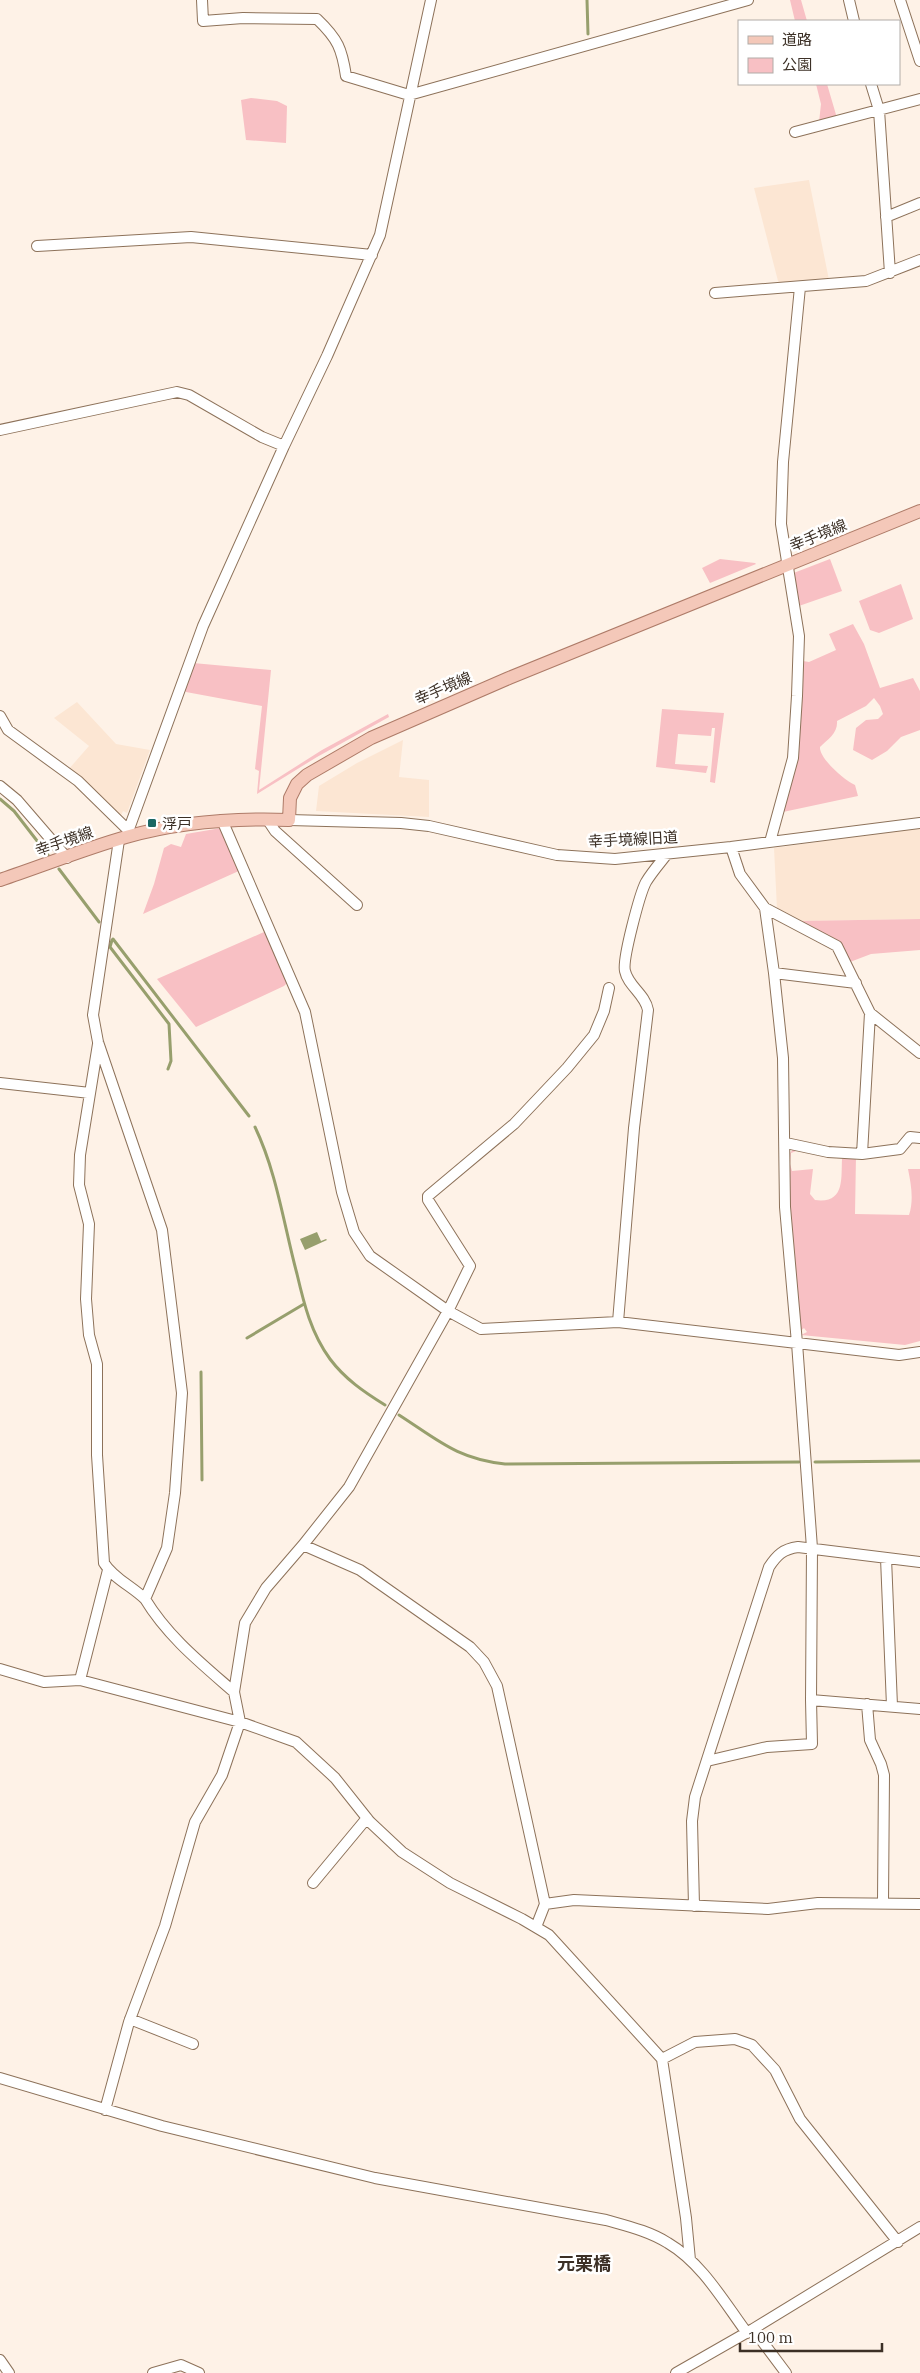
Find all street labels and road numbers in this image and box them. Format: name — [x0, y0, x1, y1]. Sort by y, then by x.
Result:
street label: 幸手境線 — [787, 515, 849, 555]
street label: 幸手境線 — [412, 668, 474, 708]
street label: 幸手境線 — [33, 822, 95, 860]
street label: 幸手境線旧道 — [588, 827, 678, 851]

